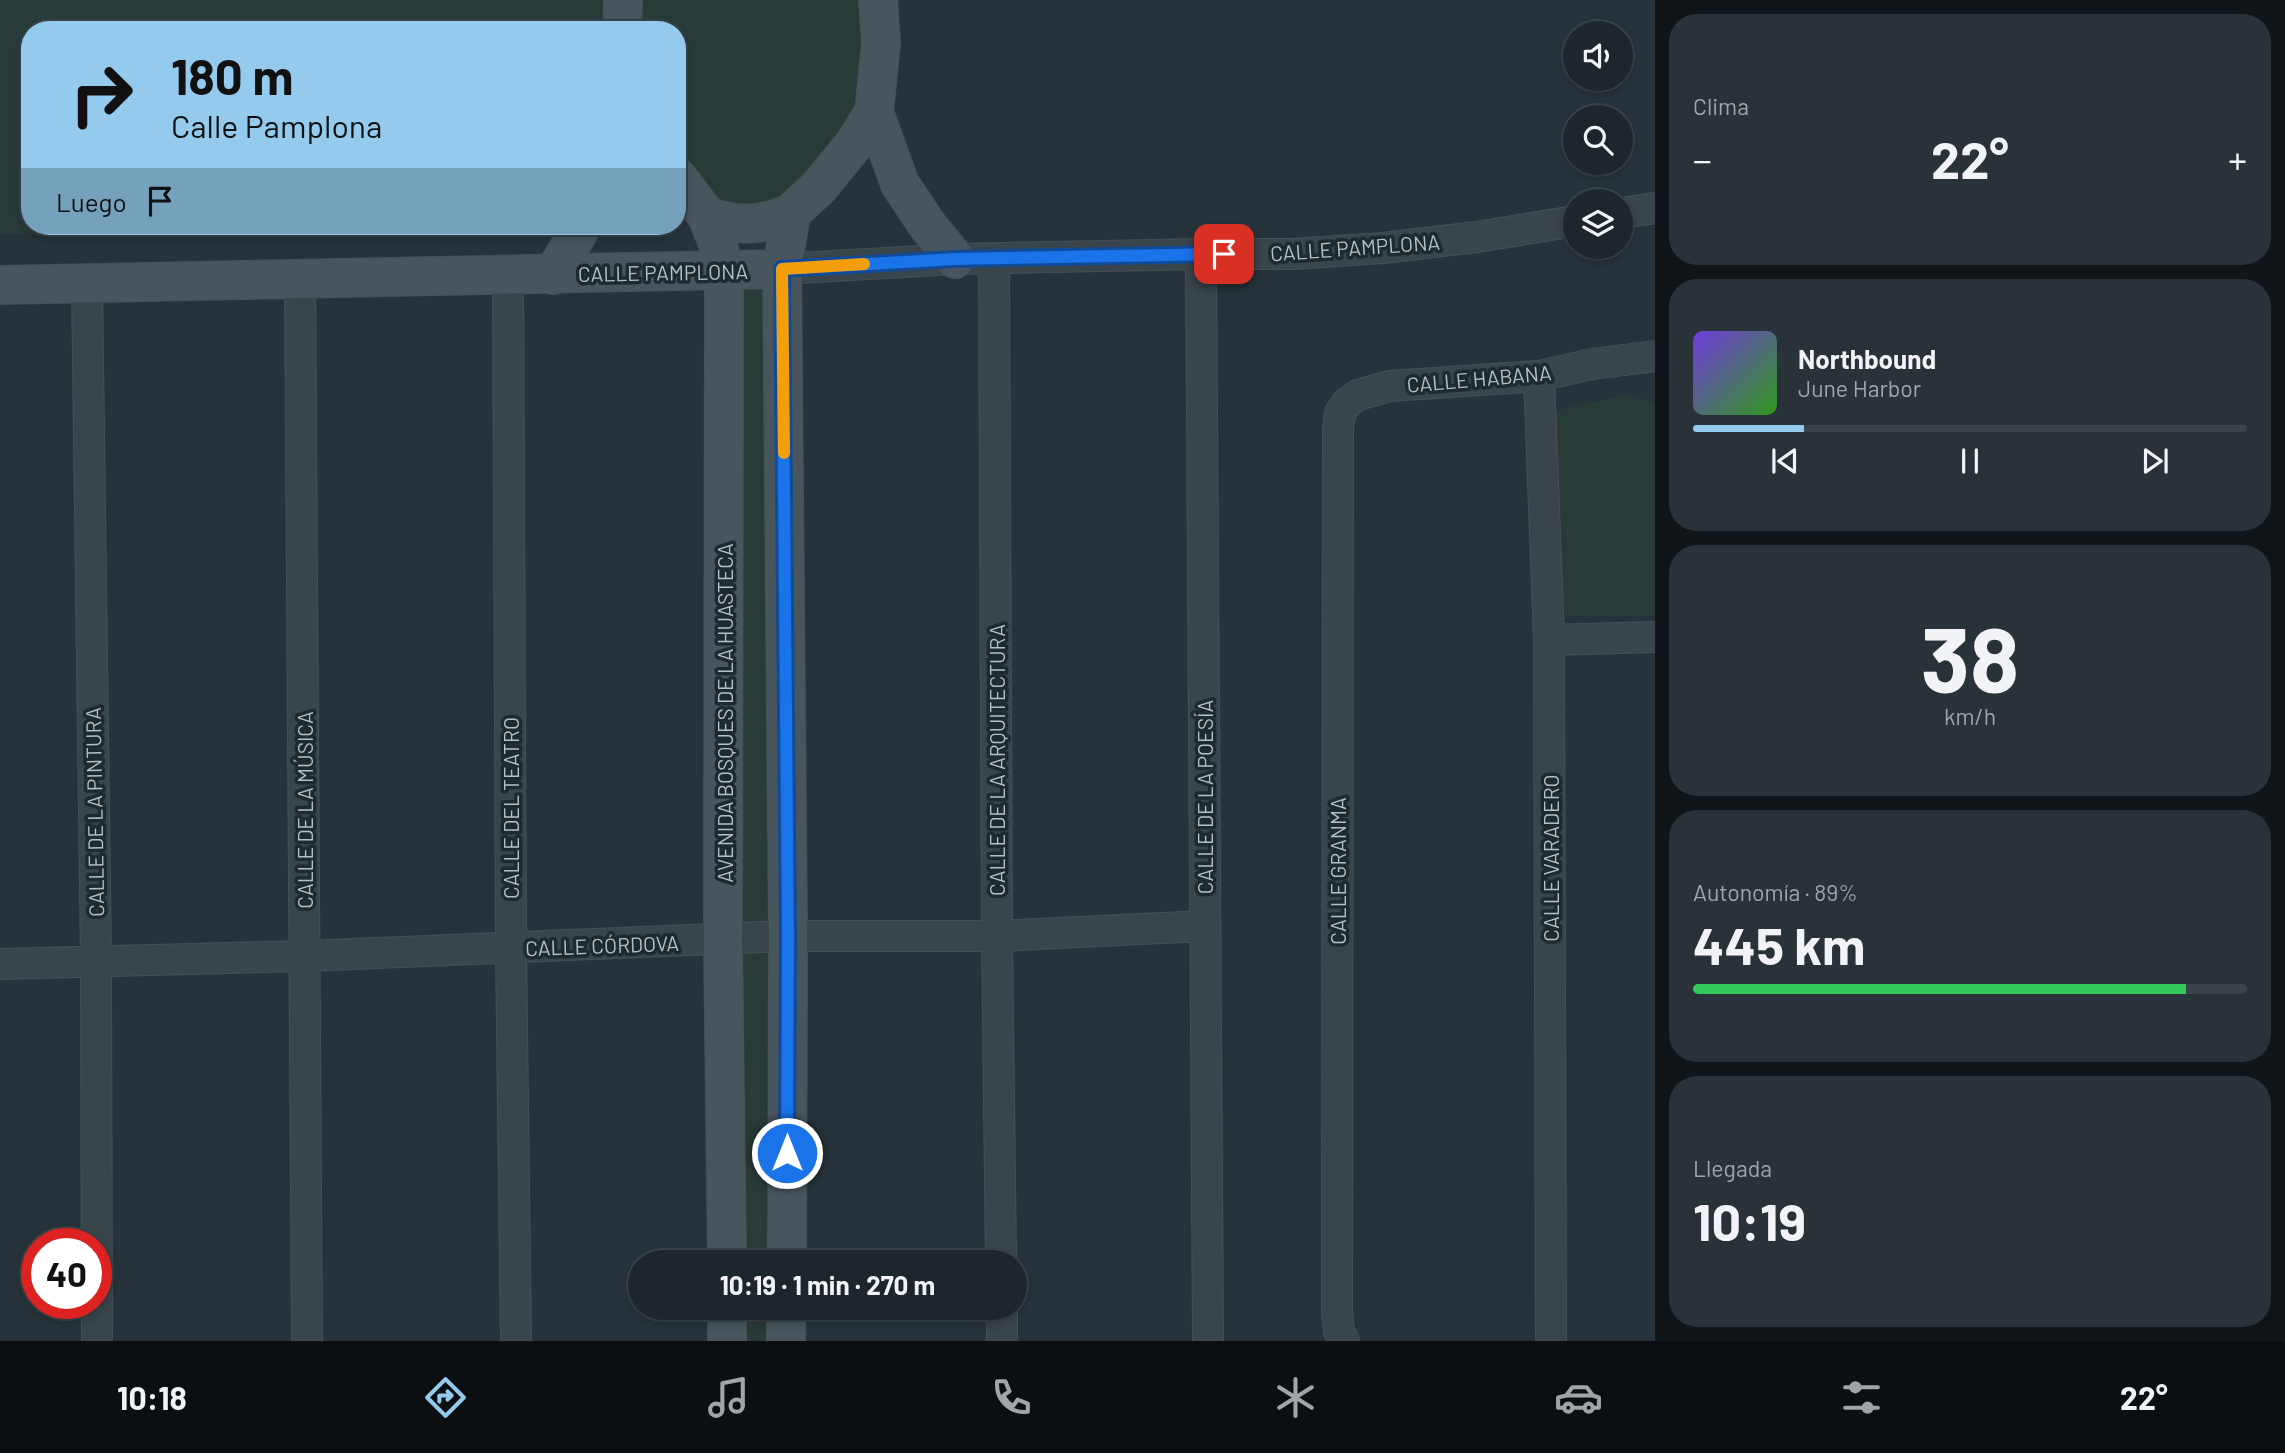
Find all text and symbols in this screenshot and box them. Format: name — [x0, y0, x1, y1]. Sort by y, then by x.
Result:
map controls — [1563, 21, 1633, 259]
button: sound — [1563, 21, 1633, 91]
text: 180 m — [171, 46, 294, 105]
icon: right — [56, 49, 147, 140]
text: Clima — [1693, 92, 1749, 120]
button: search — [1563, 105, 1633, 175]
text: Calle Pamplona — [171, 106, 382, 144]
text: 22° — [1931, 127, 2009, 189]
text: − — [1693, 136, 1712, 182]
text: + — [2228, 136, 2247, 182]
icon: arrive — [141, 182, 179, 220]
text: Luego — [56, 186, 127, 217]
button: layers — [1563, 189, 1633, 259]
pin — [1194, 224, 1254, 284]
street label: CALLE PAMPLONA — [1269, 229, 1441, 265]
icon: arrive — [1205, 235, 1243, 273]
street label: CALLE PAMPLONA — [578, 258, 749, 286]
text: Northbound — [1798, 343, 1936, 374]
street label: CALLE HABANA — [1406, 359, 1553, 397]
text: June Harbor — [1798, 374, 1921, 402]
icon: previous — [1766, 442, 1804, 480]
icon: pause — [1951, 442, 1989, 480]
icon: next — [2136, 442, 2174, 480]
street label: AVENIDA BOSQUES DE LA HUASTECA — [712, 543, 737, 883]
text: 38 — [1921, 602, 2019, 711]
street label: CALLE DE LA ARQUITECTURA — [984, 624, 1009, 896]
street label: CALLE DE LA POESÍA — [1192, 699, 1217, 894]
text: km/h — [1944, 702, 1996, 730]
street label: CALLE DE LA PINTURA — [80, 707, 108, 917]
street label: CALLE DE LA MÚSICA — [292, 711, 317, 909]
street label: CALLE DEL TEATRO — [498, 717, 523, 899]
street label: CALLE VARADERO — [1538, 774, 1563, 942]
street label: CALLE GRANMA — [1325, 797, 1350, 945]
text: Autonomía · 89% — [1693, 878, 1858, 906]
text: 445 km — [1693, 913, 1865, 975]
street label: CALLE CÓRDOVA — [525, 930, 680, 960]
position arrow — [750, 1116, 824, 1190]
text: Llegada — [1693, 1154, 1772, 1182]
text: 10:19 — [1693, 1189, 1806, 1251]
speed limit sign: 40 — [21, 1228, 112, 1319]
text: 10:19 · 1 min · 270 m — [720, 1269, 935, 1300]
icon: directions — [421, 1373, 470, 1422]
icon: music — [704, 1373, 753, 1422]
icon: phone — [987, 1373, 1036, 1422]
icon: climate — [1271, 1373, 1320, 1422]
icon: car — [1554, 1373, 1603, 1422]
icon: filters — [1837, 1373, 1886, 1422]
text: 10:18 — [117, 1378, 187, 1416]
text: 22° — [2120, 1378, 2168, 1416]

